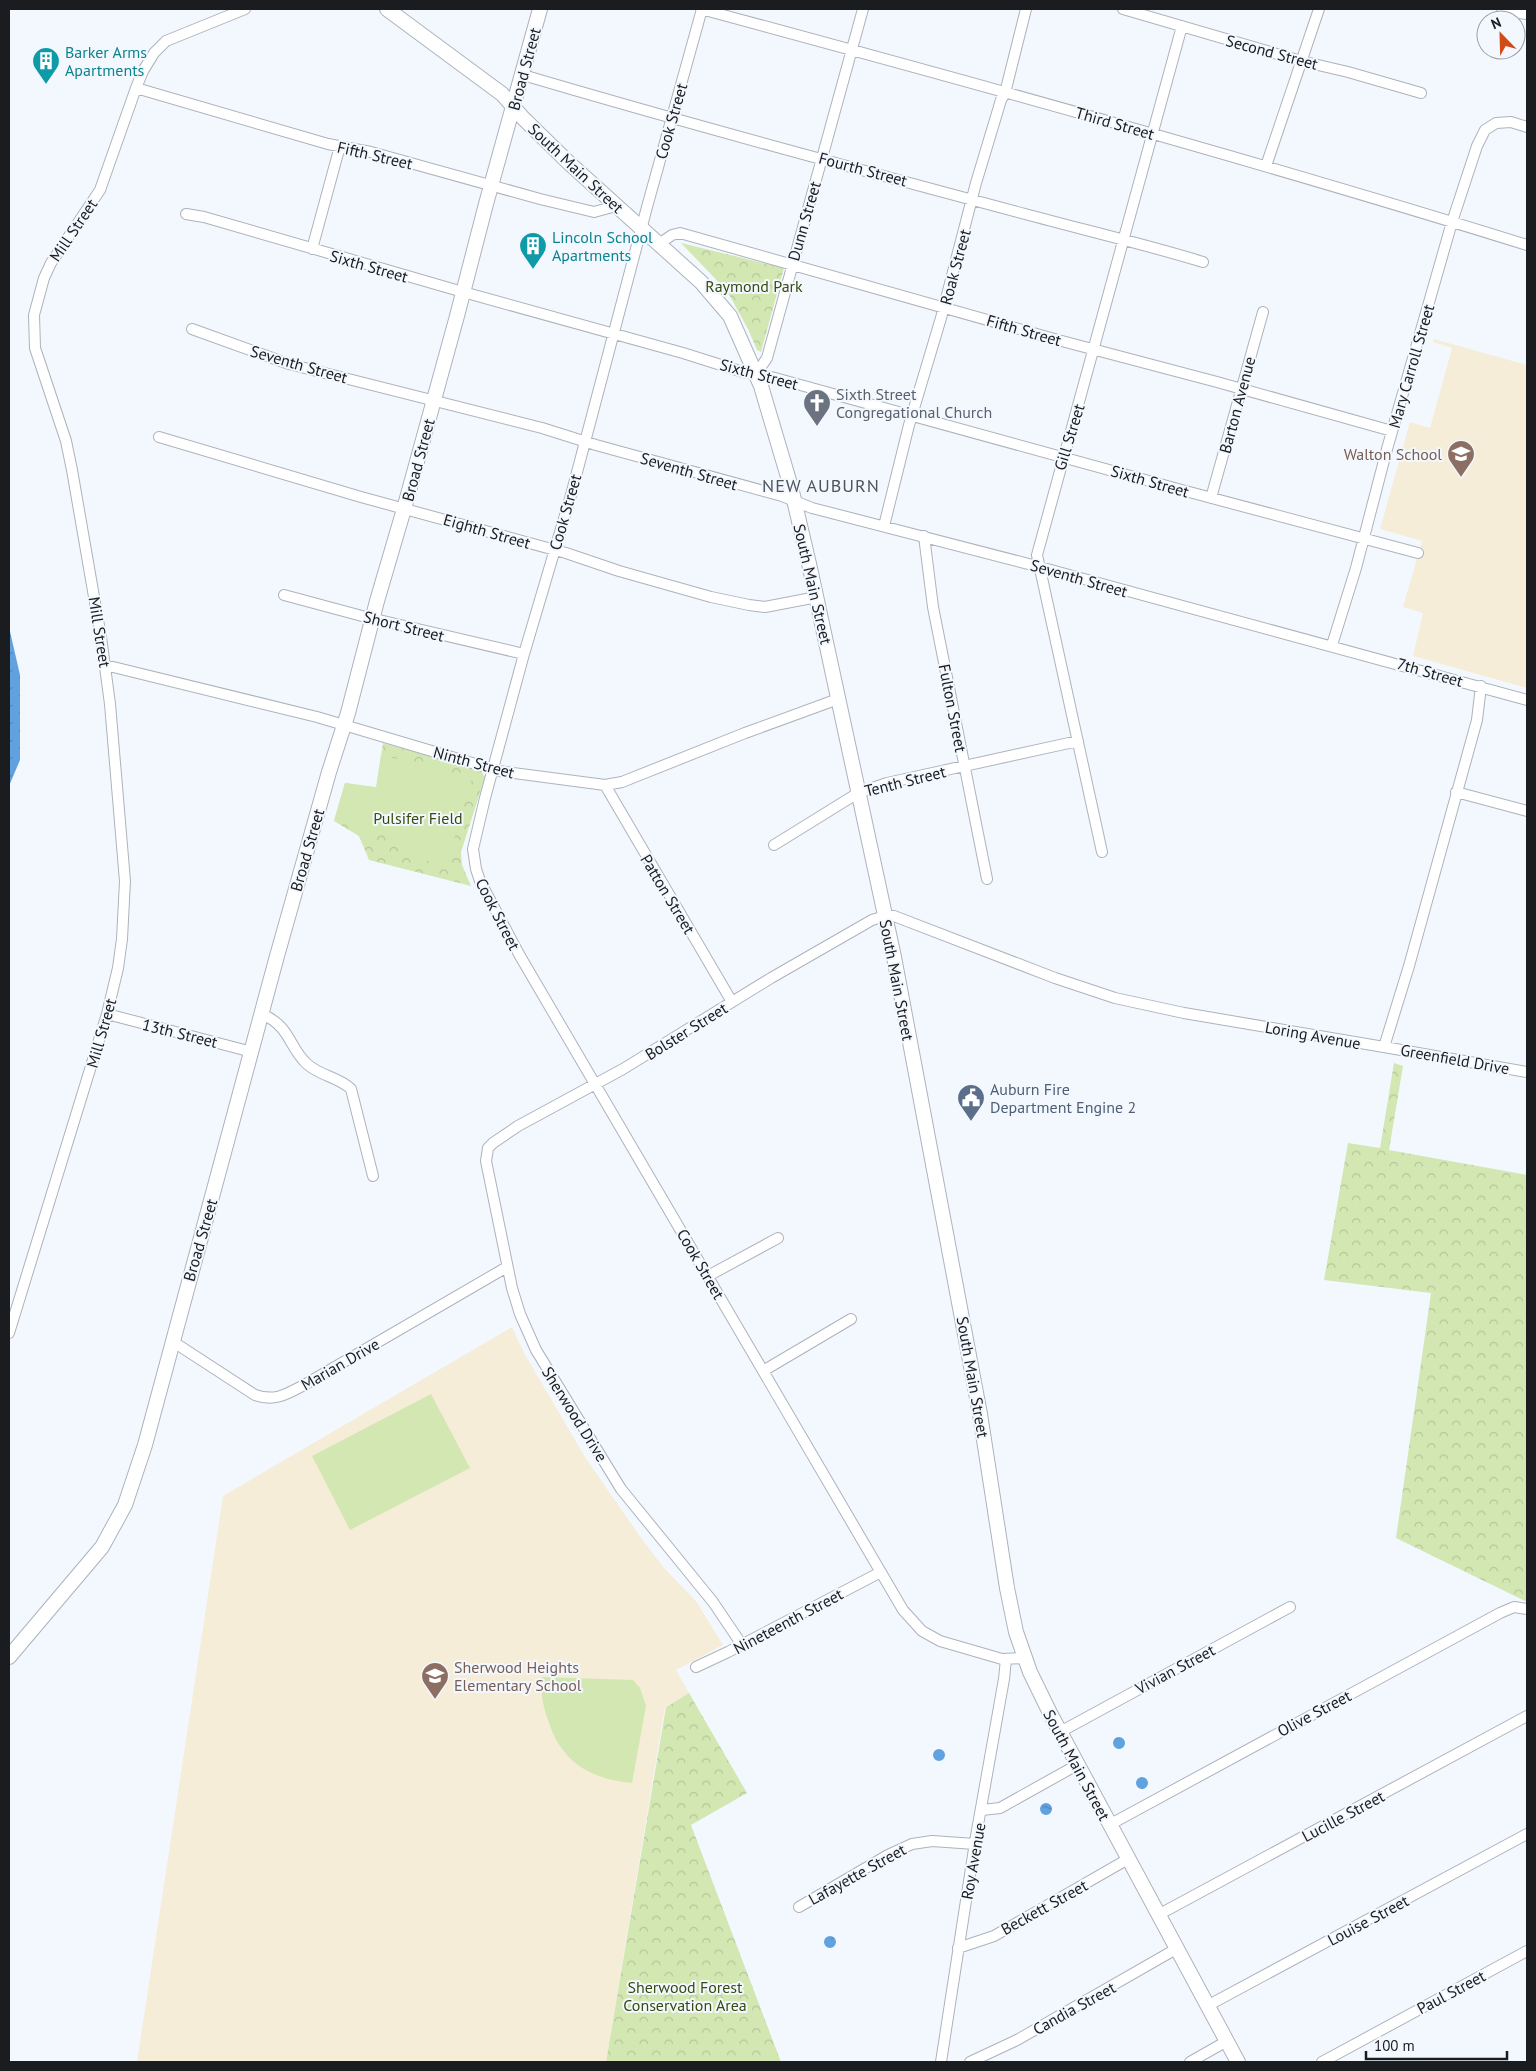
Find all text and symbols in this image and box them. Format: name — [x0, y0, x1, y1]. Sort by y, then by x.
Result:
north arrow — [1476, 10, 1526, 60]
text: N — [1488, 13, 1504, 33]
street label: Broad Street — [503, 25, 545, 113]
street label: Second Street — [1224, 30, 1321, 74]
place label: Barker Arms Apartments — [65, 42, 147, 80]
building icon: Barker Arms Apartments — [31, 46, 61, 85]
street label: Cook Street — [651, 80, 692, 161]
street label: Third Street — [1073, 102, 1157, 144]
street label: South Main Street — [524, 119, 628, 218]
street label: Fifth Street — [335, 137, 415, 174]
street label: Fourth Street — [817, 148, 910, 191]
street label: Dunn Street — [783, 178, 825, 263]
street label: Mill Street — [45, 194, 102, 265]
street label: Roak Street — [935, 226, 975, 307]
place label: Lincoln School Apartments — [552, 227, 653, 265]
building icon: Lincoln School Apartments — [518, 231, 548, 270]
street label: Sixth Street — [328, 245, 411, 287]
park label: Raymond Park — [705, 276, 803, 296]
street label: Mary Carroll Street — [1384, 301, 1438, 430]
street label: Fifth Street — [984, 310, 1064, 350]
street label: Seventh Street — [248, 341, 350, 388]
street label: Sixth Street — [718, 354, 801, 394]
street label: Barton Avenue — [1214, 354, 1260, 456]
place label: Sixth Street Congregational Church — [836, 384, 992, 422]
church icon: Sixth Street Congregational Church — [802, 388, 832, 427]
street label: Gill Street — [1049, 401, 1089, 473]
street label: Broad Street — [397, 416, 439, 504]
school or university icon: Walton School — [1446, 439, 1476, 478]
place label: Walton School — [1344, 444, 1442, 464]
street label: Seventh Street — [638, 448, 740, 495]
street label: Sixth Street — [1109, 460, 1192, 502]
street label: Cook Street — [545, 471, 586, 552]
district label: NEW AUBURN — [762, 474, 880, 497]
street label: Eighth Street — [441, 509, 533, 553]
street label: South Main Street — [789, 522, 837, 647]
street label: Seventh Street — [1028, 555, 1130, 602]
street label: Mill Street — [85, 595, 116, 669]
street label: Short Street — [362, 606, 447, 646]
street label: 7th Street — [1395, 653, 1466, 691]
street label: Fulton Street — [935, 662, 971, 754]
street label: Ninth Street — [431, 742, 517, 783]
street label: Tenth Street — [862, 761, 948, 801]
street label: Broad Street — [286, 806, 328, 894]
park label: Pulsifer Field — [373, 808, 463, 828]
street label: Patton Street — [636, 851, 700, 938]
street label: Cook Street — [471, 875, 525, 954]
street label: South Main Street — [875, 918, 919, 1043]
street label: Mill Street — [82, 995, 121, 1070]
street label: Bolster Street — [641, 997, 731, 1064]
street label: 13th Street — [140, 1014, 220, 1052]
street label: Loring Avenue — [1264, 1017, 1362, 1053]
street label: Greenfield Drive — [1399, 1040, 1511, 1078]
place label: Auburn Fire Department Engine 2 — [990, 1079, 1136, 1117]
public building icon: Auburn Fire Department Engine 2 — [956, 1083, 986, 1122]
street label: Broad Street — [179, 1196, 221, 1284]
street label: Cook Street — [673, 1225, 729, 1303]
street label: South Main Street — [952, 1315, 994, 1440]
street label: Marian Drive — [297, 1334, 383, 1394]
street label: Sherwood Drive — [538, 1363, 612, 1465]
street label: Nineteenth Street — [730, 1583, 847, 1658]
street label: Vivian Street — [1131, 1639, 1219, 1699]
place label: Sherwood Heights Elementary School — [454, 1657, 582, 1695]
school or university icon: Sherwood Heights Elementary School — [420, 1661, 450, 1700]
street label: Olive Street — [1274, 1685, 1355, 1741]
street label: South Main Street — [1039, 1706, 1115, 1824]
street label: Lucille Street — [1298, 1786, 1388, 1846]
street label: Roy Avenue — [956, 1821, 990, 1901]
street label: Lafayette Street — [805, 1839, 910, 1909]
street label: Beckett Street — [997, 1875, 1091, 1939]
street label: Louise Street — [1324, 1890, 1412, 1950]
street label: Paul Street — [1413, 1965, 1489, 2018]
park label: Sherwood Forest Conservation Area — [623, 1977, 747, 2015]
street label: Candia Street — [1029, 1977, 1119, 2039]
scale bar — [1366, 2028, 1507, 2060]
text: 100 m — [1374, 2036, 1415, 2055]

